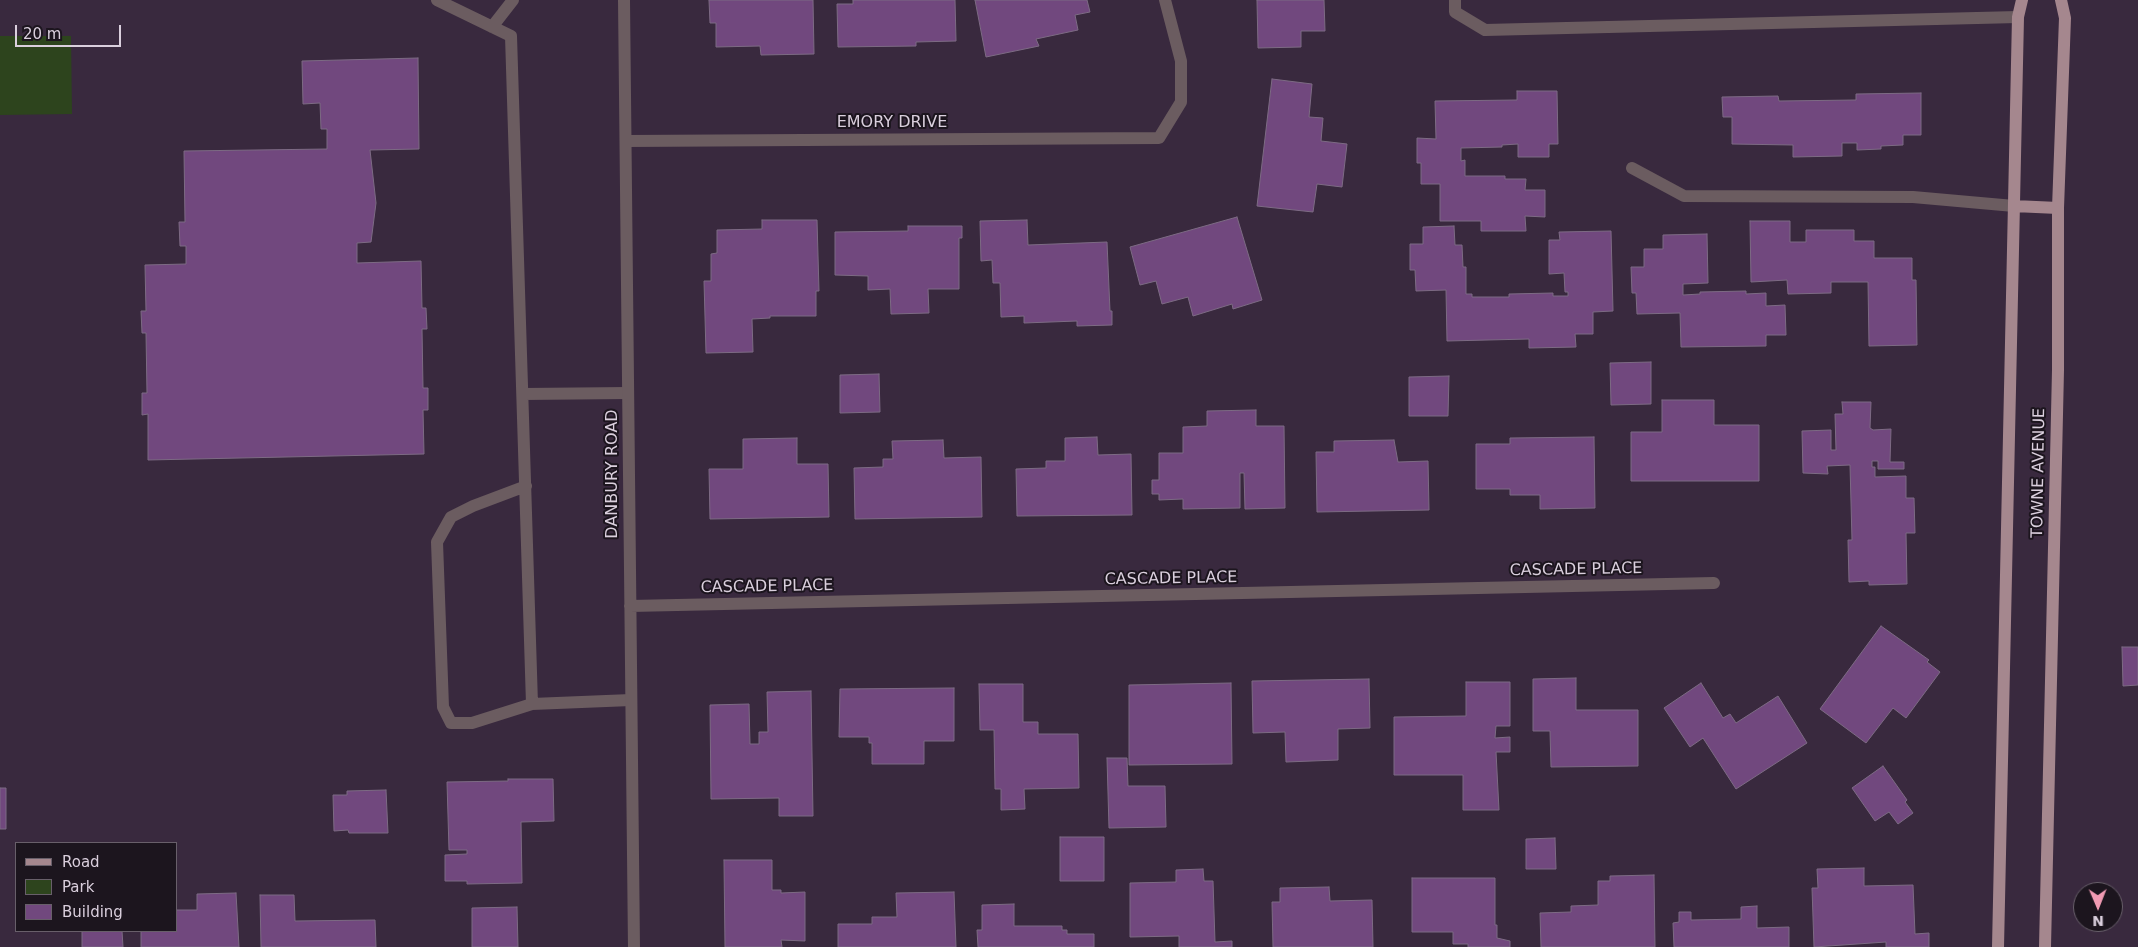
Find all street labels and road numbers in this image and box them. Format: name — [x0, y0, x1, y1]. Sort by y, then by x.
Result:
street label: EMORY DRIVE — [837, 113, 947, 133]
street label: TOWNE AVENUE — [2028, 408, 2050, 538]
street label: DANBURY ROAD — [603, 409, 623, 539]
street label: CASCADE PLACE — [1509, 559, 1643, 581]
street label: CASCADE PLACE — [1104, 568, 1238, 590]
street label: CASCADE PLACE — [700, 576, 834, 598]

